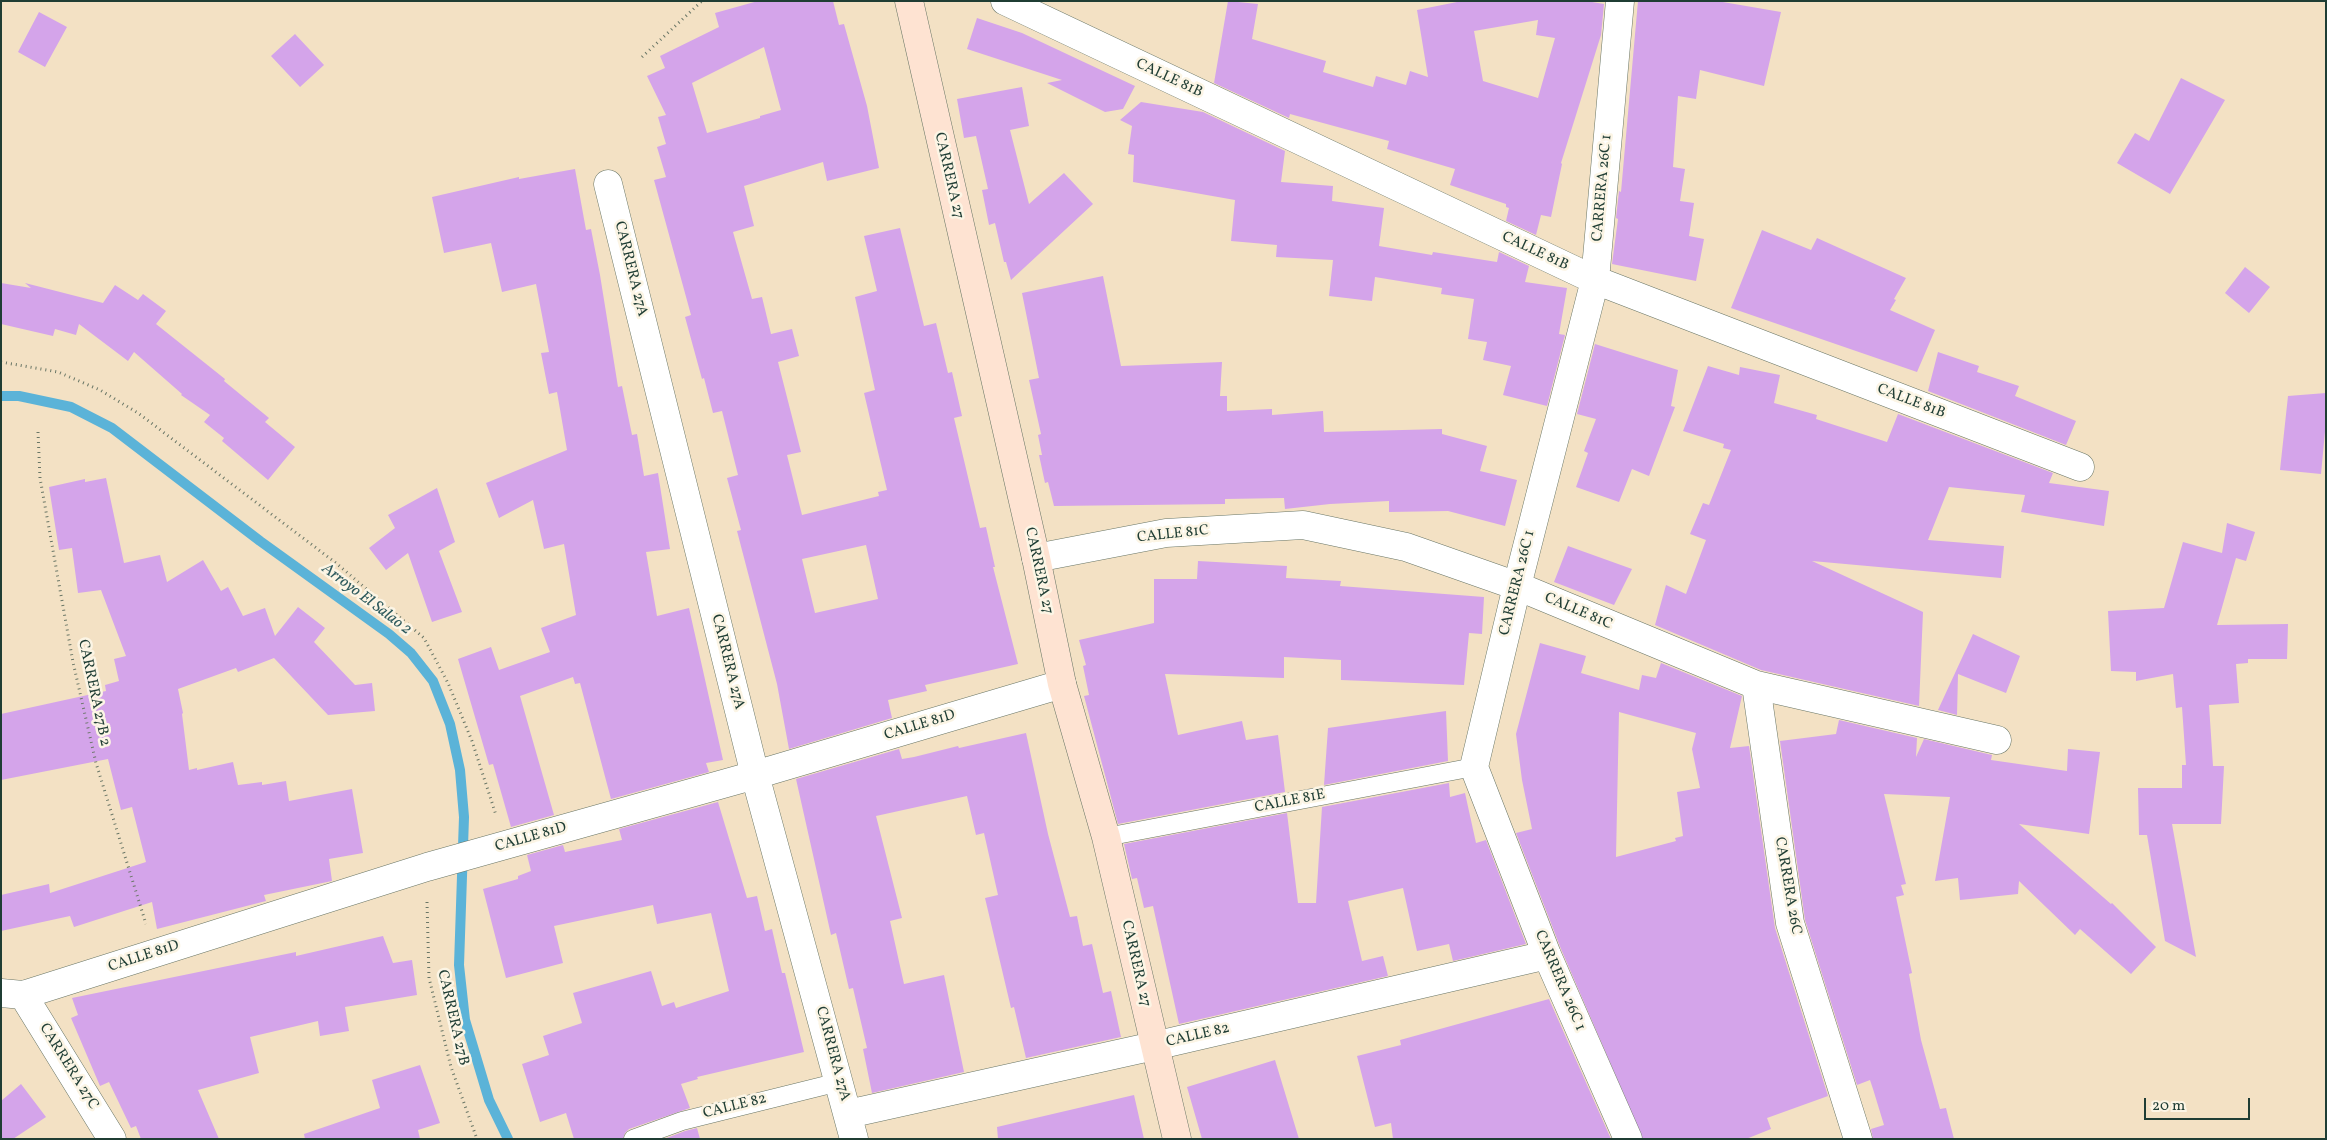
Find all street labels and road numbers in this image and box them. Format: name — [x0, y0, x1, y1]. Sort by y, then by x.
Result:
street label: CALLE 81B — [1133, 56, 1205, 102]
street label: CARRERA 27 — [929, 131, 967, 221]
street label: CARRERA 26C 1 — [1589, 134, 1617, 242]
street label: CARRERA 27A — [609, 220, 651, 318]
street label: CALLE 81B — [1499, 229, 1571, 275]
street label: CALLE 81B — [1874, 381, 1948, 423]
street label: CALLE 81C — [1136, 522, 1210, 548]
street label: CARRERA 27 — [1020, 526, 1056, 616]
street label: CARRERA 26C 1 — [1496, 529, 1540, 637]
street label: CALLE 81C — [1541, 590, 1615, 634]
street label: CARRERA 27A — [706, 613, 748, 711]
street label: CARRERA 27B 2 — [73, 638, 113, 748]
street label: CALLE 81D — [882, 707, 958, 745]
street label: CALLE 81E — [1253, 786, 1327, 818]
street label: CALLE 81D — [493, 819, 569, 857]
street label: CARRERA 26C — [1770, 836, 1804, 936]
street label: CARRERA 27 — [1116, 919, 1154, 1009]
street label: CARRERA 26C 1 — [1530, 928, 1588, 1034]
street label: CALLE 81D — [106, 937, 182, 977]
street label: CARRERA 27B — [432, 968, 472, 1068]
street label: CARRERA 27A — [811, 1005, 853, 1103]
street label: CALLE 82 — [1165, 1020, 1231, 1052]
street label: CARRERA 27C — [34, 1021, 102, 1113]
street label: CALLE 82 — [702, 1090, 768, 1124]

